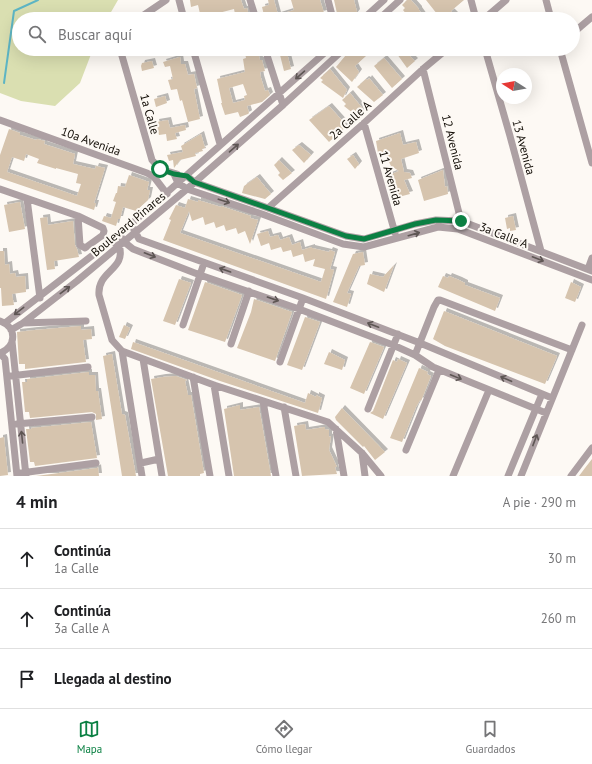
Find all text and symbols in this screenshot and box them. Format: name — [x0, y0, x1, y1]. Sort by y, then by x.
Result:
search box — [12, 12, 580, 56]
icon: search — [26, 23, 48, 45]
text: Buscar aquí — [58, 25, 132, 44]
north arrow — [496, 68, 532, 104]
one-way arrow — [294, 70, 305, 79]
street label: 1a Calle — [137, 92, 163, 136]
street label: 2a Calle A — [326, 97, 374, 143]
street label: 12 Avenida — [439, 113, 467, 171]
street label: 13 Avenida — [509, 118, 539, 176]
street label: 10a Avenida — [59, 123, 123, 159]
one-way arrow — [229, 143, 239, 152]
street label: 11 Avenida — [376, 149, 406, 207]
route start — [151, 160, 169, 178]
street label: Boulevard Pinares — [88, 189, 168, 259]
one-way arrow — [217, 198, 229, 206]
route end — [452, 212, 470, 230]
street label: 3a Calle A — [477, 219, 531, 251]
one-way arrow — [408, 230, 421, 237]
one-way arrow — [144, 252, 156, 260]
one-way arrow — [531, 256, 543, 264]
one-way arrow — [219, 266, 231, 274]
one-way arrow — [59, 286, 70, 294]
one-way arrow — [266, 296, 278, 304]
one-way arrow — [14, 307, 25, 316]
one-way arrow — [367, 320, 379, 328]
one-way arrow — [450, 373, 462, 381]
one-way arrow — [501, 375, 513, 383]
one-way arrow — [18, 431, 26, 444]
one-way arrow — [532, 434, 540, 446]
text: 4 min — [16, 491, 57, 513]
text: A pie · 290 m — [503, 494, 576, 511]
text: Continúa — [54, 541, 111, 560]
icon: ahead — [16, 548, 38, 570]
text: 30 m — [548, 550, 576, 567]
text: 1a Calle — [54, 560, 99, 577]
text: Continúa — [54, 601, 111, 620]
icon: ahead — [16, 608, 38, 630]
text: 260 m — [541, 610, 576, 627]
text: 3a Calle A — [54, 620, 110, 637]
icon: arrive — [16, 668, 38, 690]
text: Llegada al destino — [54, 669, 172, 688]
tab: Mapa — [77, 718, 102, 756]
tab: Cómo llegar — [256, 718, 312, 756]
tab: Guardados — [466, 718, 515, 756]

